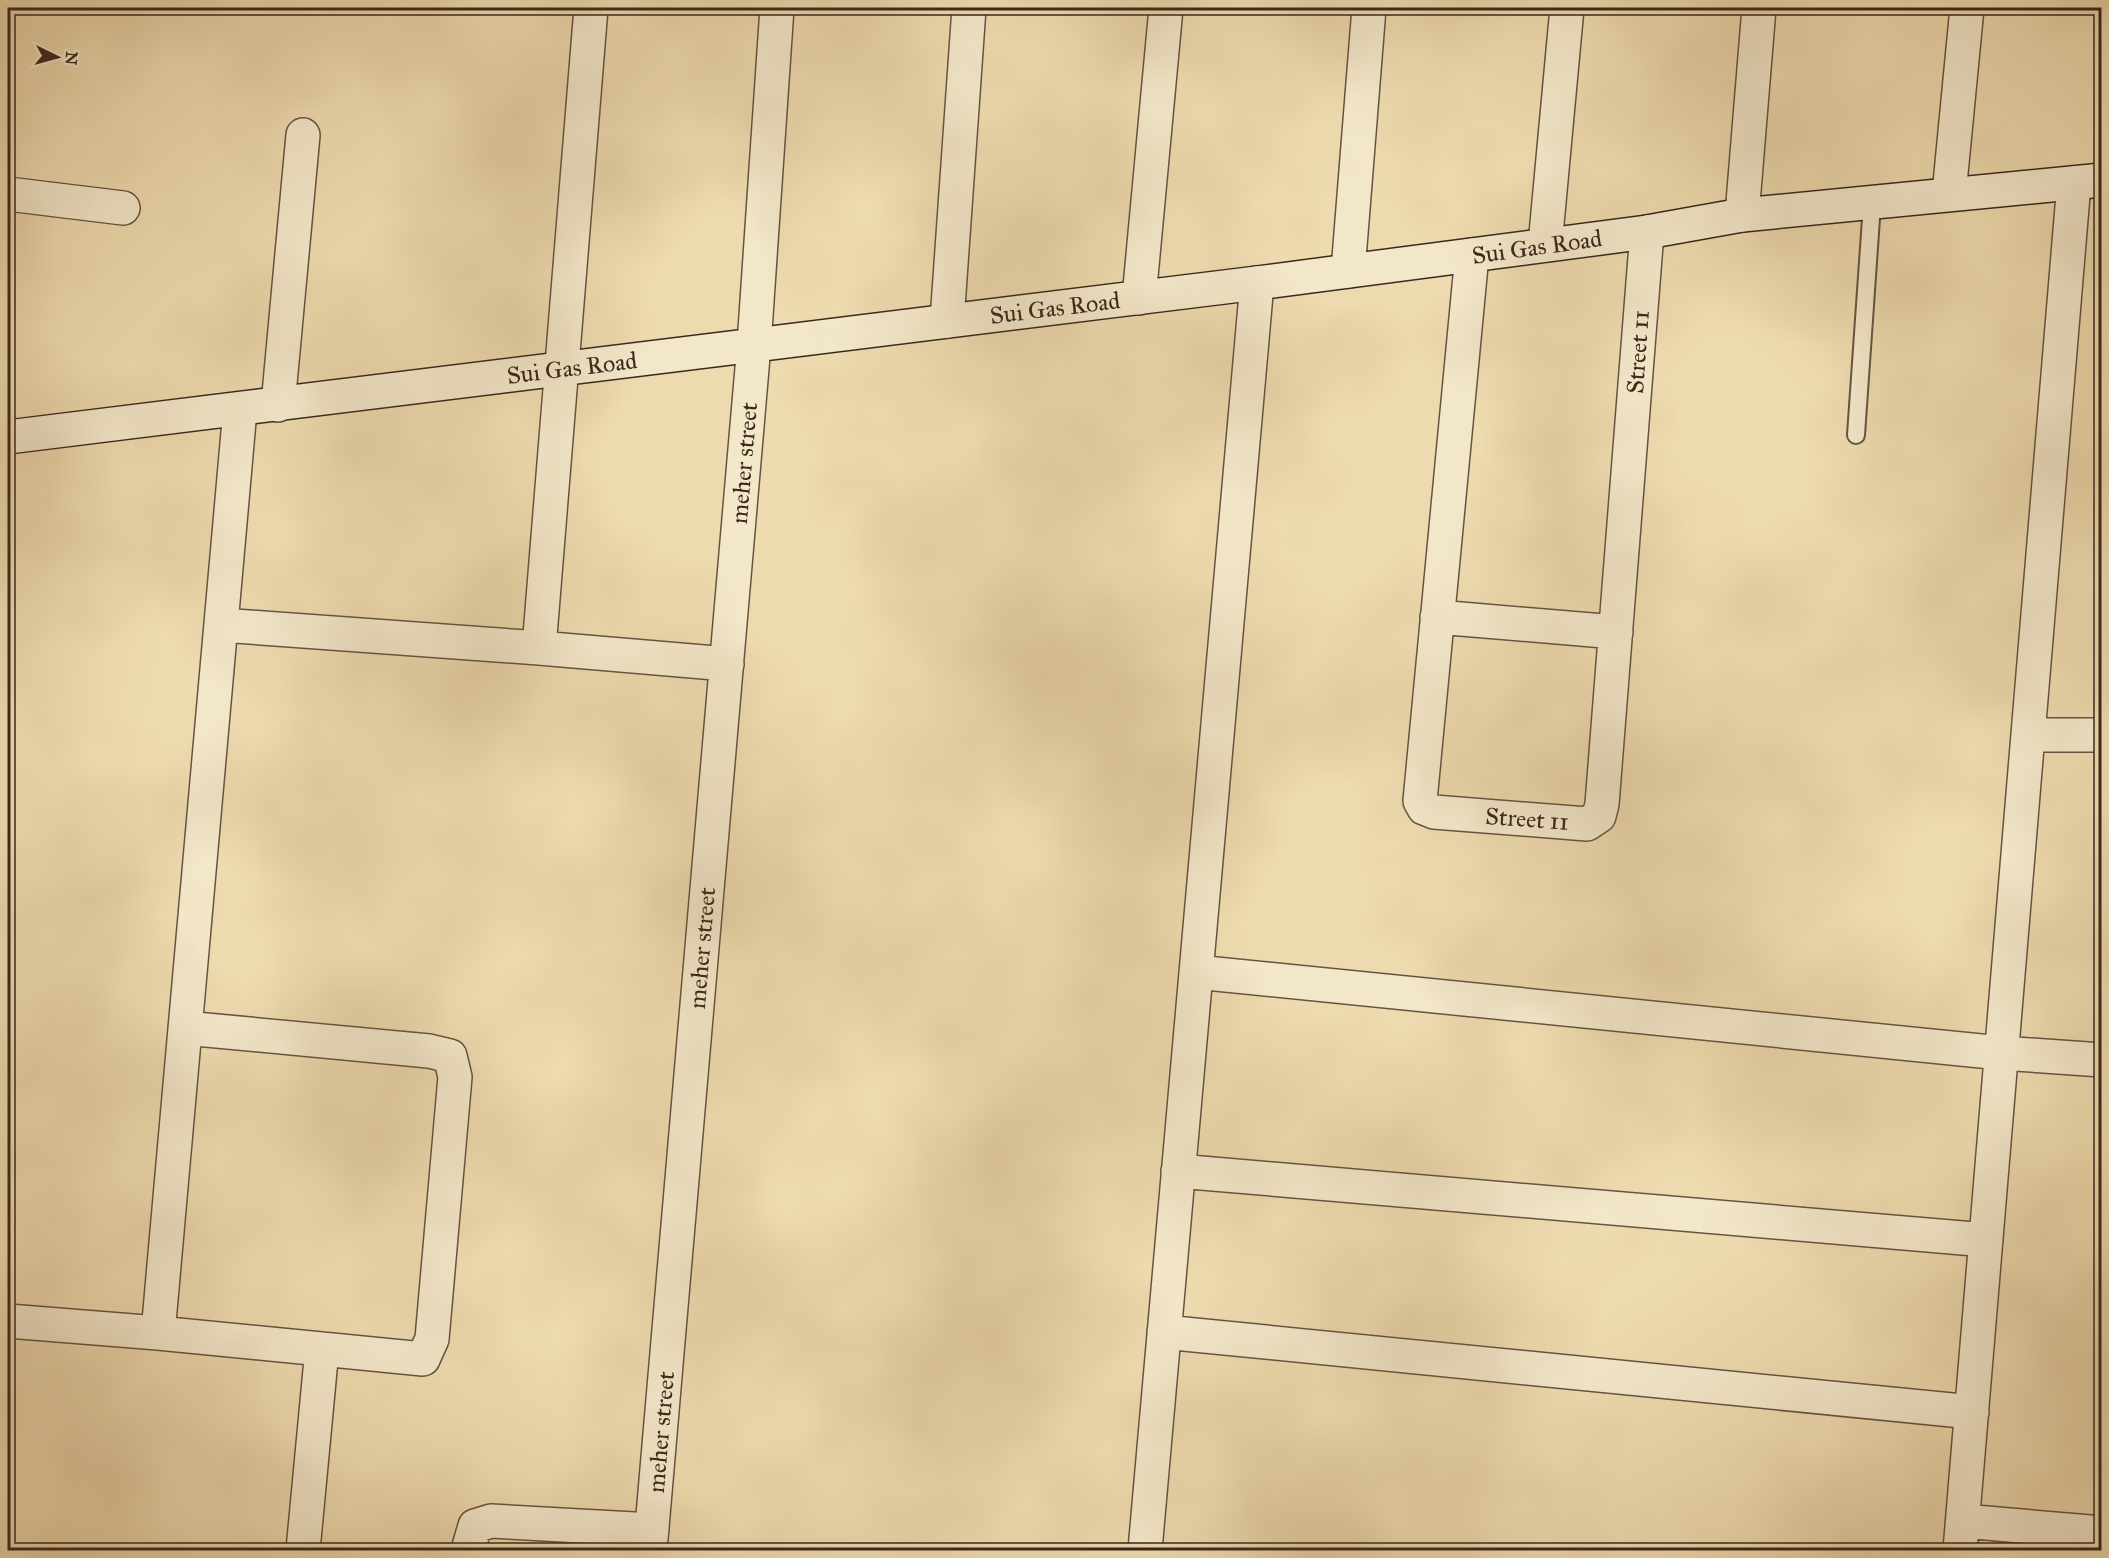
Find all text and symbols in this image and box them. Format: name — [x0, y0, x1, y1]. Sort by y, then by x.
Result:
north arrow — [27, 27, 87, 87]
text: N — [61, 51, 82, 66]
street label: Sui Gas Road — [1470, 223, 1604, 271]
street label: Sui Gas Road — [988, 285, 1122, 331]
street label: Street 11 — [1620, 309, 1656, 395]
street label: Sui Gas Road — [505, 345, 639, 391]
street label: meher street — [724, 400, 764, 525]
street label: Street 11 — [1484, 801, 1570, 837]
street label: meher street — [682, 885, 722, 1010]
street label: meher street — [641, 1369, 681, 1494]

